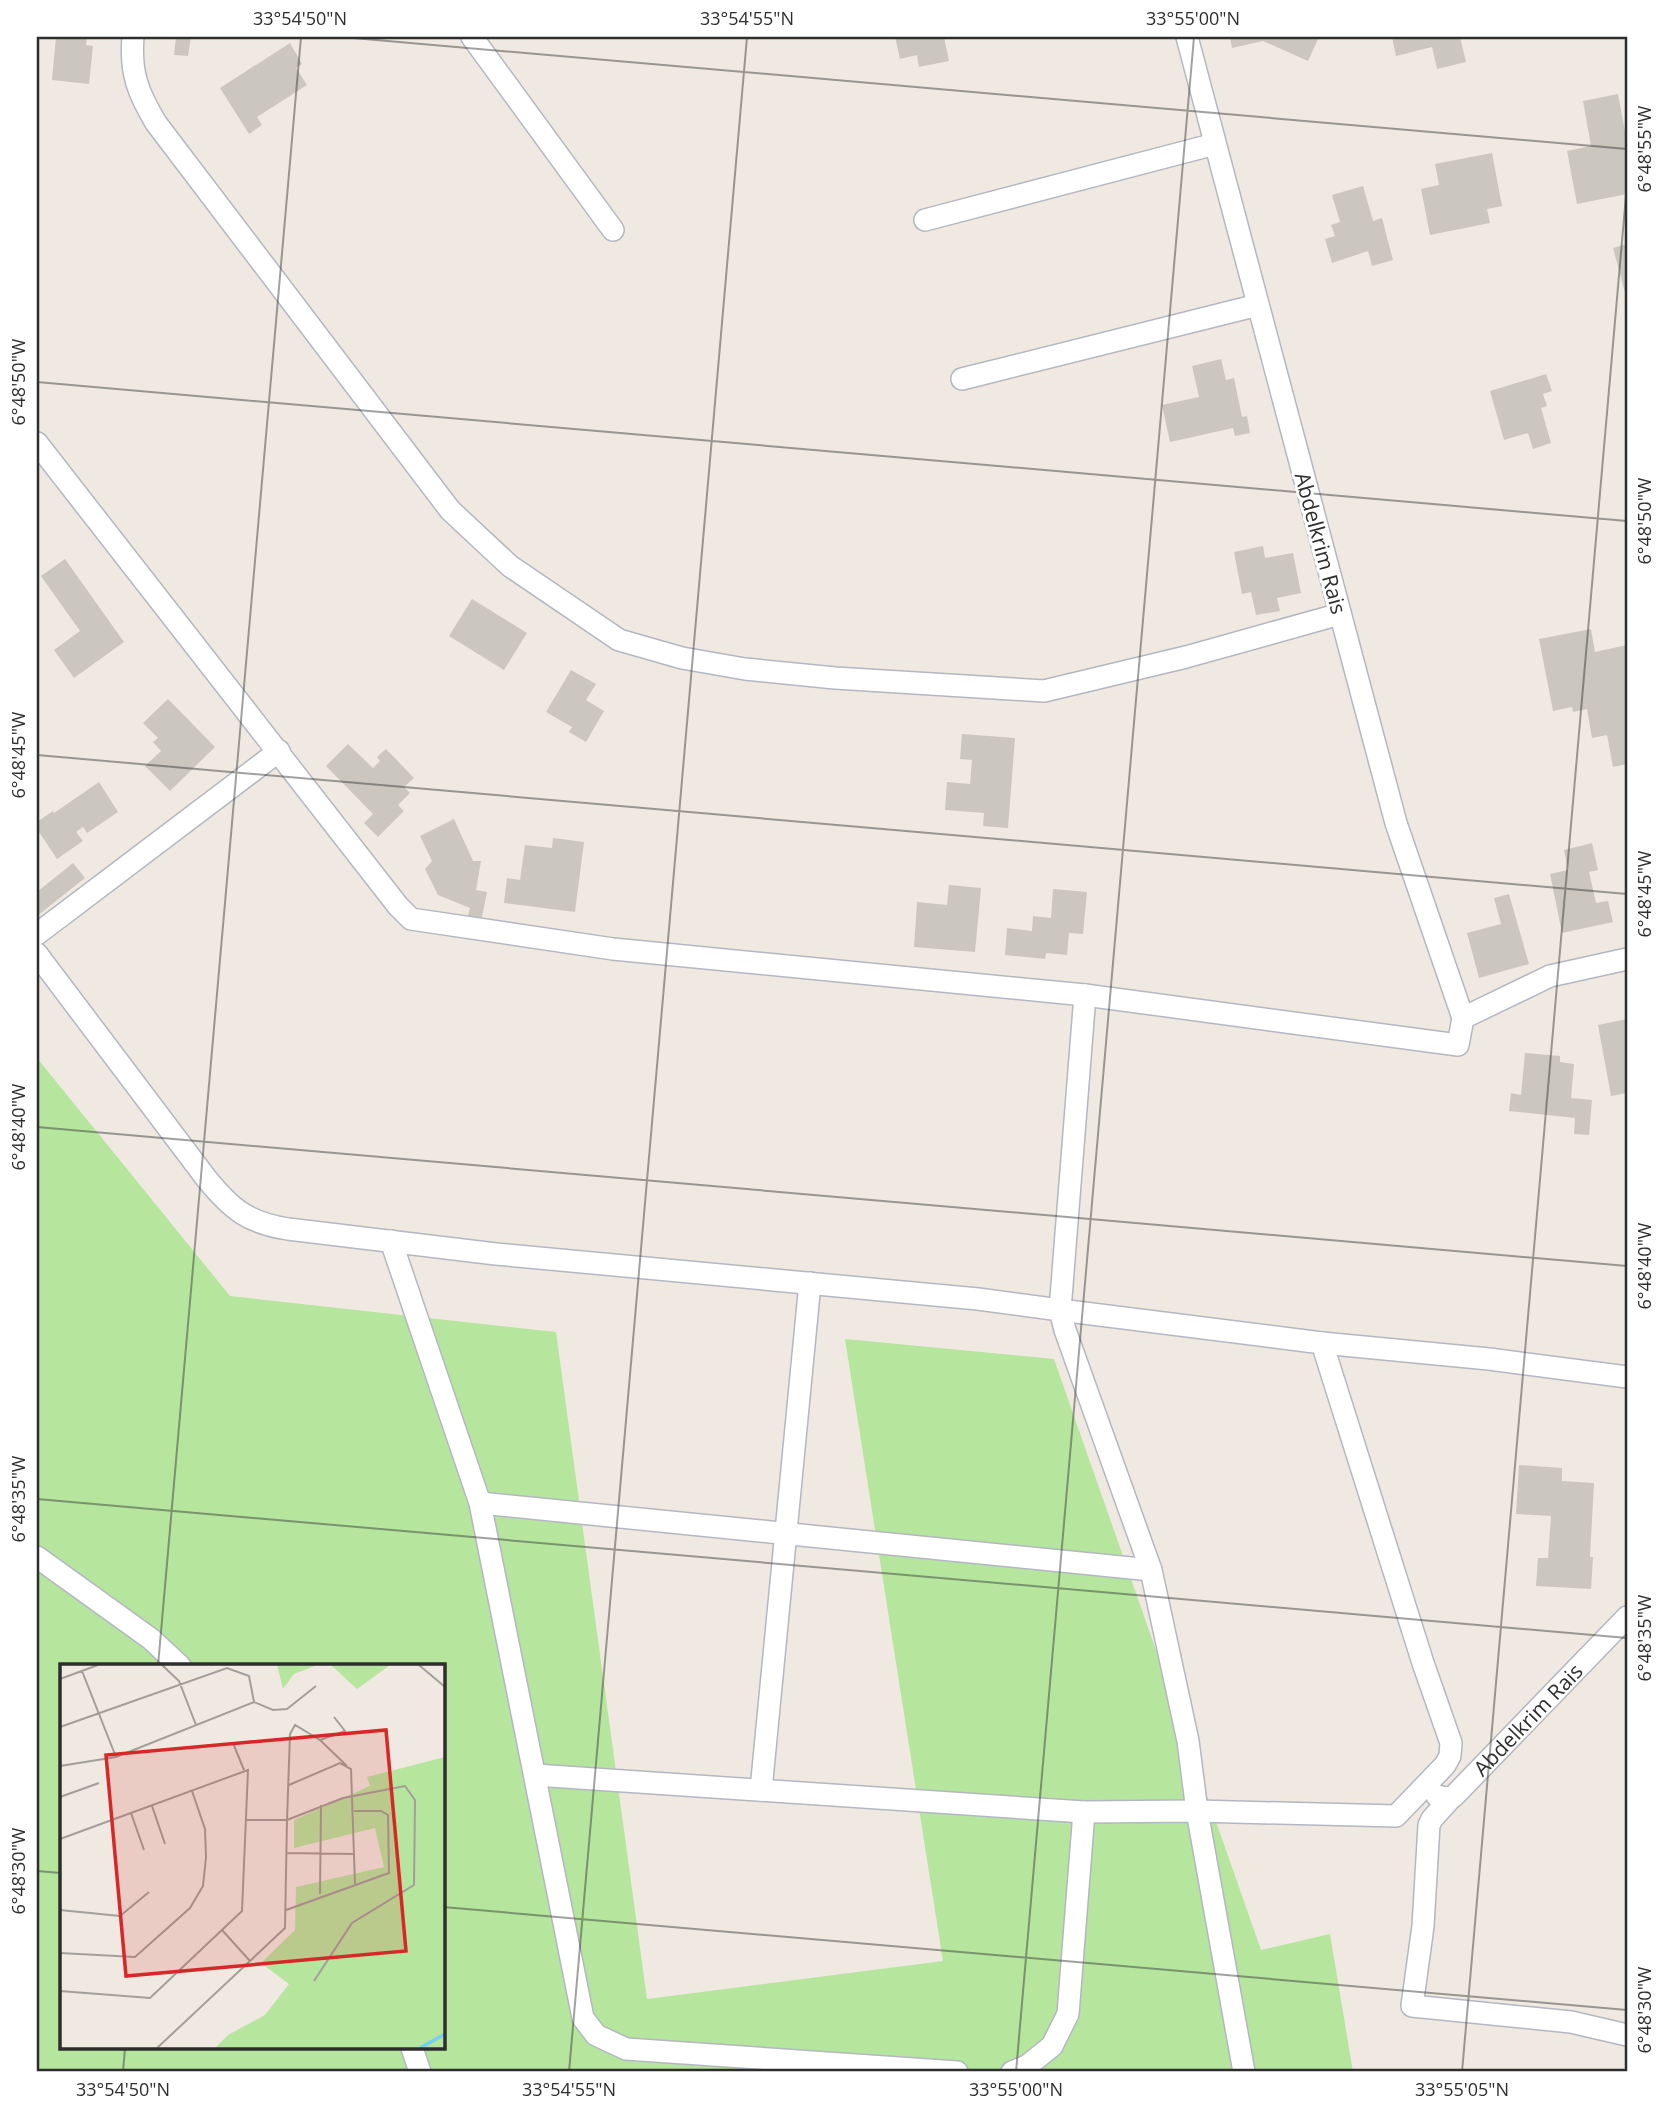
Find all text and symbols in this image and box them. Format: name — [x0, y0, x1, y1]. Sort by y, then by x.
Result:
text: 33°54'50"N — [253, 6, 347, 30]
text: 33°54'55"N — [700, 6, 794, 30]
text: 33°55'00"N — [1146, 6, 1240, 30]
text: 6°48'55"W — [1632, 105, 1656, 192]
text: 6°48'50"W — [6, 338, 30, 425]
street label: Abdelkrim Rais — [1289, 469, 1353, 617]
text: 6°48'50"W — [1632, 477, 1656, 564]
text: 6°48'45"W — [6, 711, 30, 798]
text: 6°48'45"W — [1632, 850, 1656, 937]
text: 6°48'40"W — [6, 1083, 30, 1170]
text: 6°48'40"W — [1632, 1222, 1656, 1309]
text: 6°48'35"W — [6, 1455, 30, 1542]
text: 6°48'35"W — [1632, 1594, 1656, 1681]
street label: Abdelkrim Rais — [1467, 1657, 1589, 1782]
inset map — [60, 1664, 444, 2050]
text: 6°48'30"W — [6, 1827, 30, 1914]
text: 6°48'30"W — [1632, 1966, 1656, 2053]
text: 33°54'50"N — [76, 2077, 170, 2101]
text: 33°54'55"N — [522, 2077, 616, 2101]
text: 33°55'00"N — [969, 2077, 1063, 2101]
text: 33°55'05"N — [1415, 2077, 1509, 2101]

